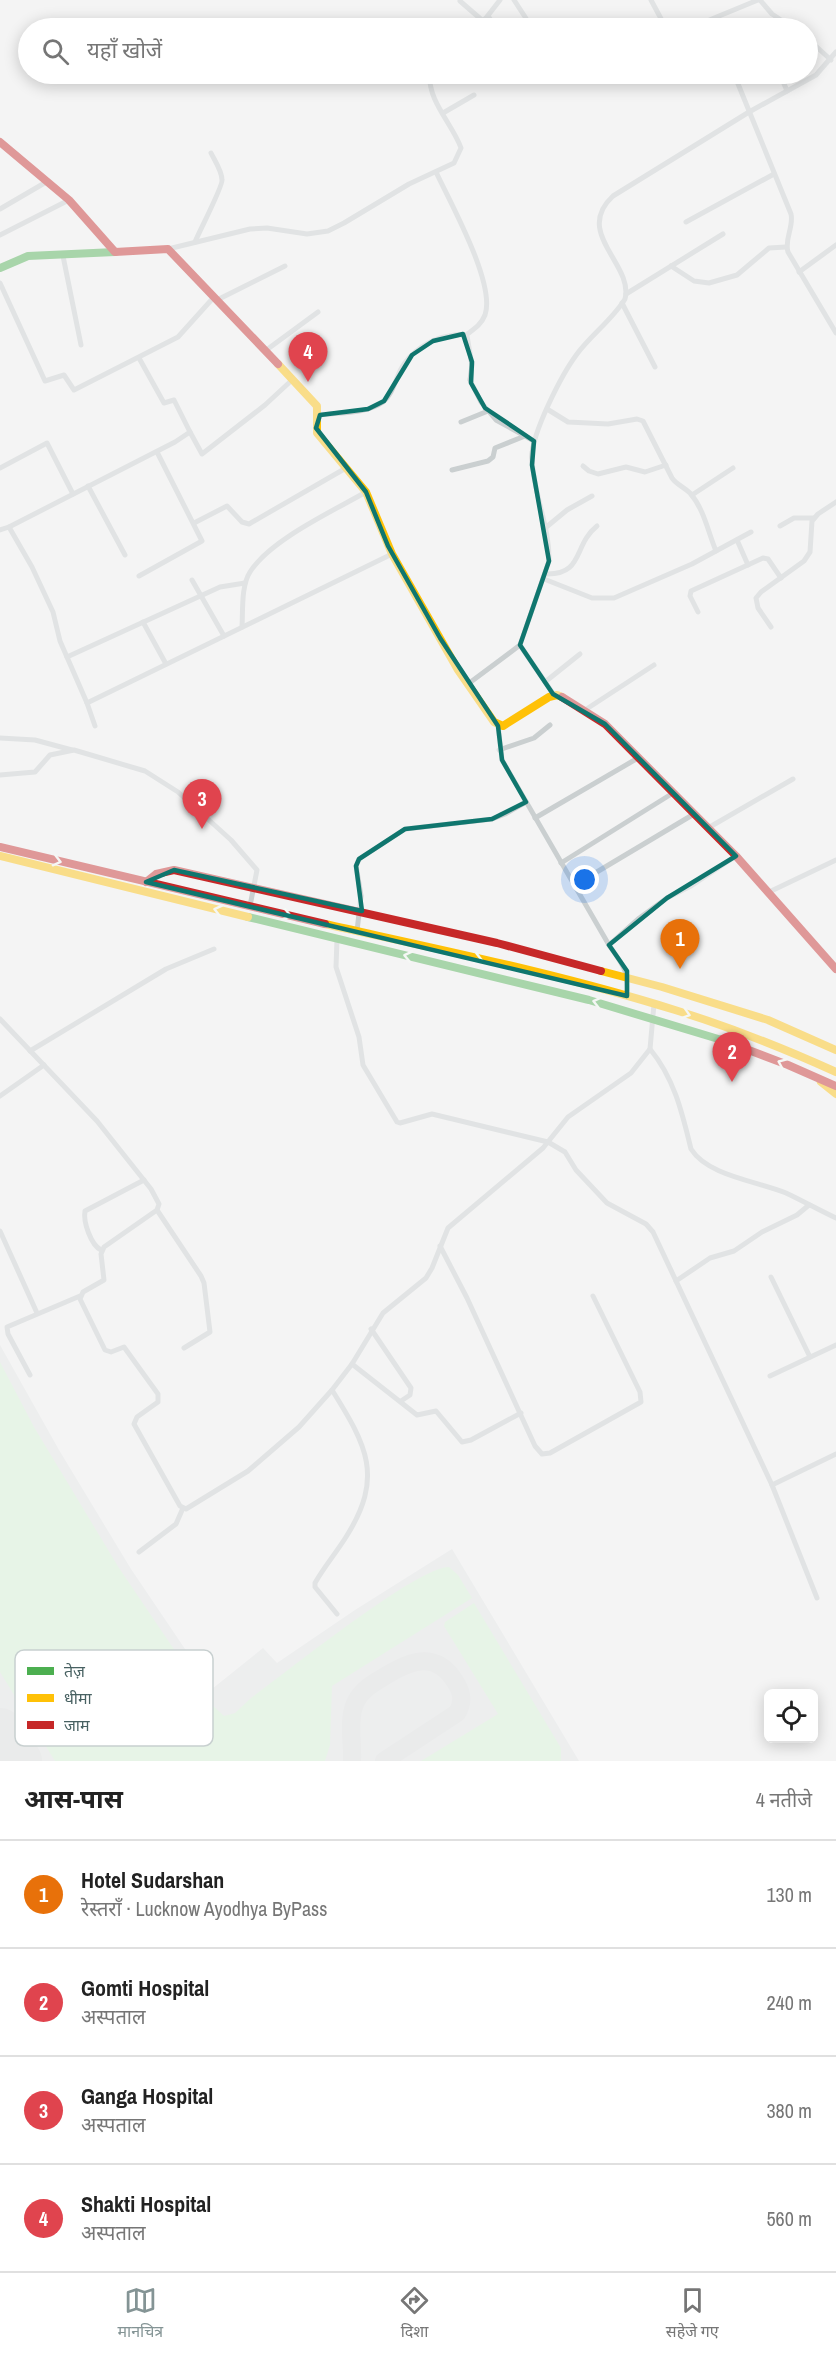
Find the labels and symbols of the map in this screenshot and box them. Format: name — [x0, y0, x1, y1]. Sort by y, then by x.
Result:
pin: 4 — [288, 332, 328, 382]
pin: 3 — [182, 780, 222, 829]
one-way arrow — [52, 853, 62, 866]
your location — [570, 865, 599, 894]
one-way arrow — [214, 904, 224, 917]
one-way arrow — [282, 908, 292, 921]
pin: 1 — [660, 920, 700, 969]
one-way arrow — [403, 950, 413, 963]
one-way arrow — [472, 951, 482, 964]
one-way arrow — [593, 997, 603, 1009]
one-way arrow — [680, 1006, 691, 1019]
pin: 2 — [712, 1032, 752, 1082]
one-way arrow — [778, 1058, 789, 1070]
legend — [15, 1650, 213, 1746]
text: तेज़ — [64, 1660, 86, 1682]
text: धीमा — [64, 1687, 93, 1709]
text: जाम — [64, 1714, 90, 1736]

